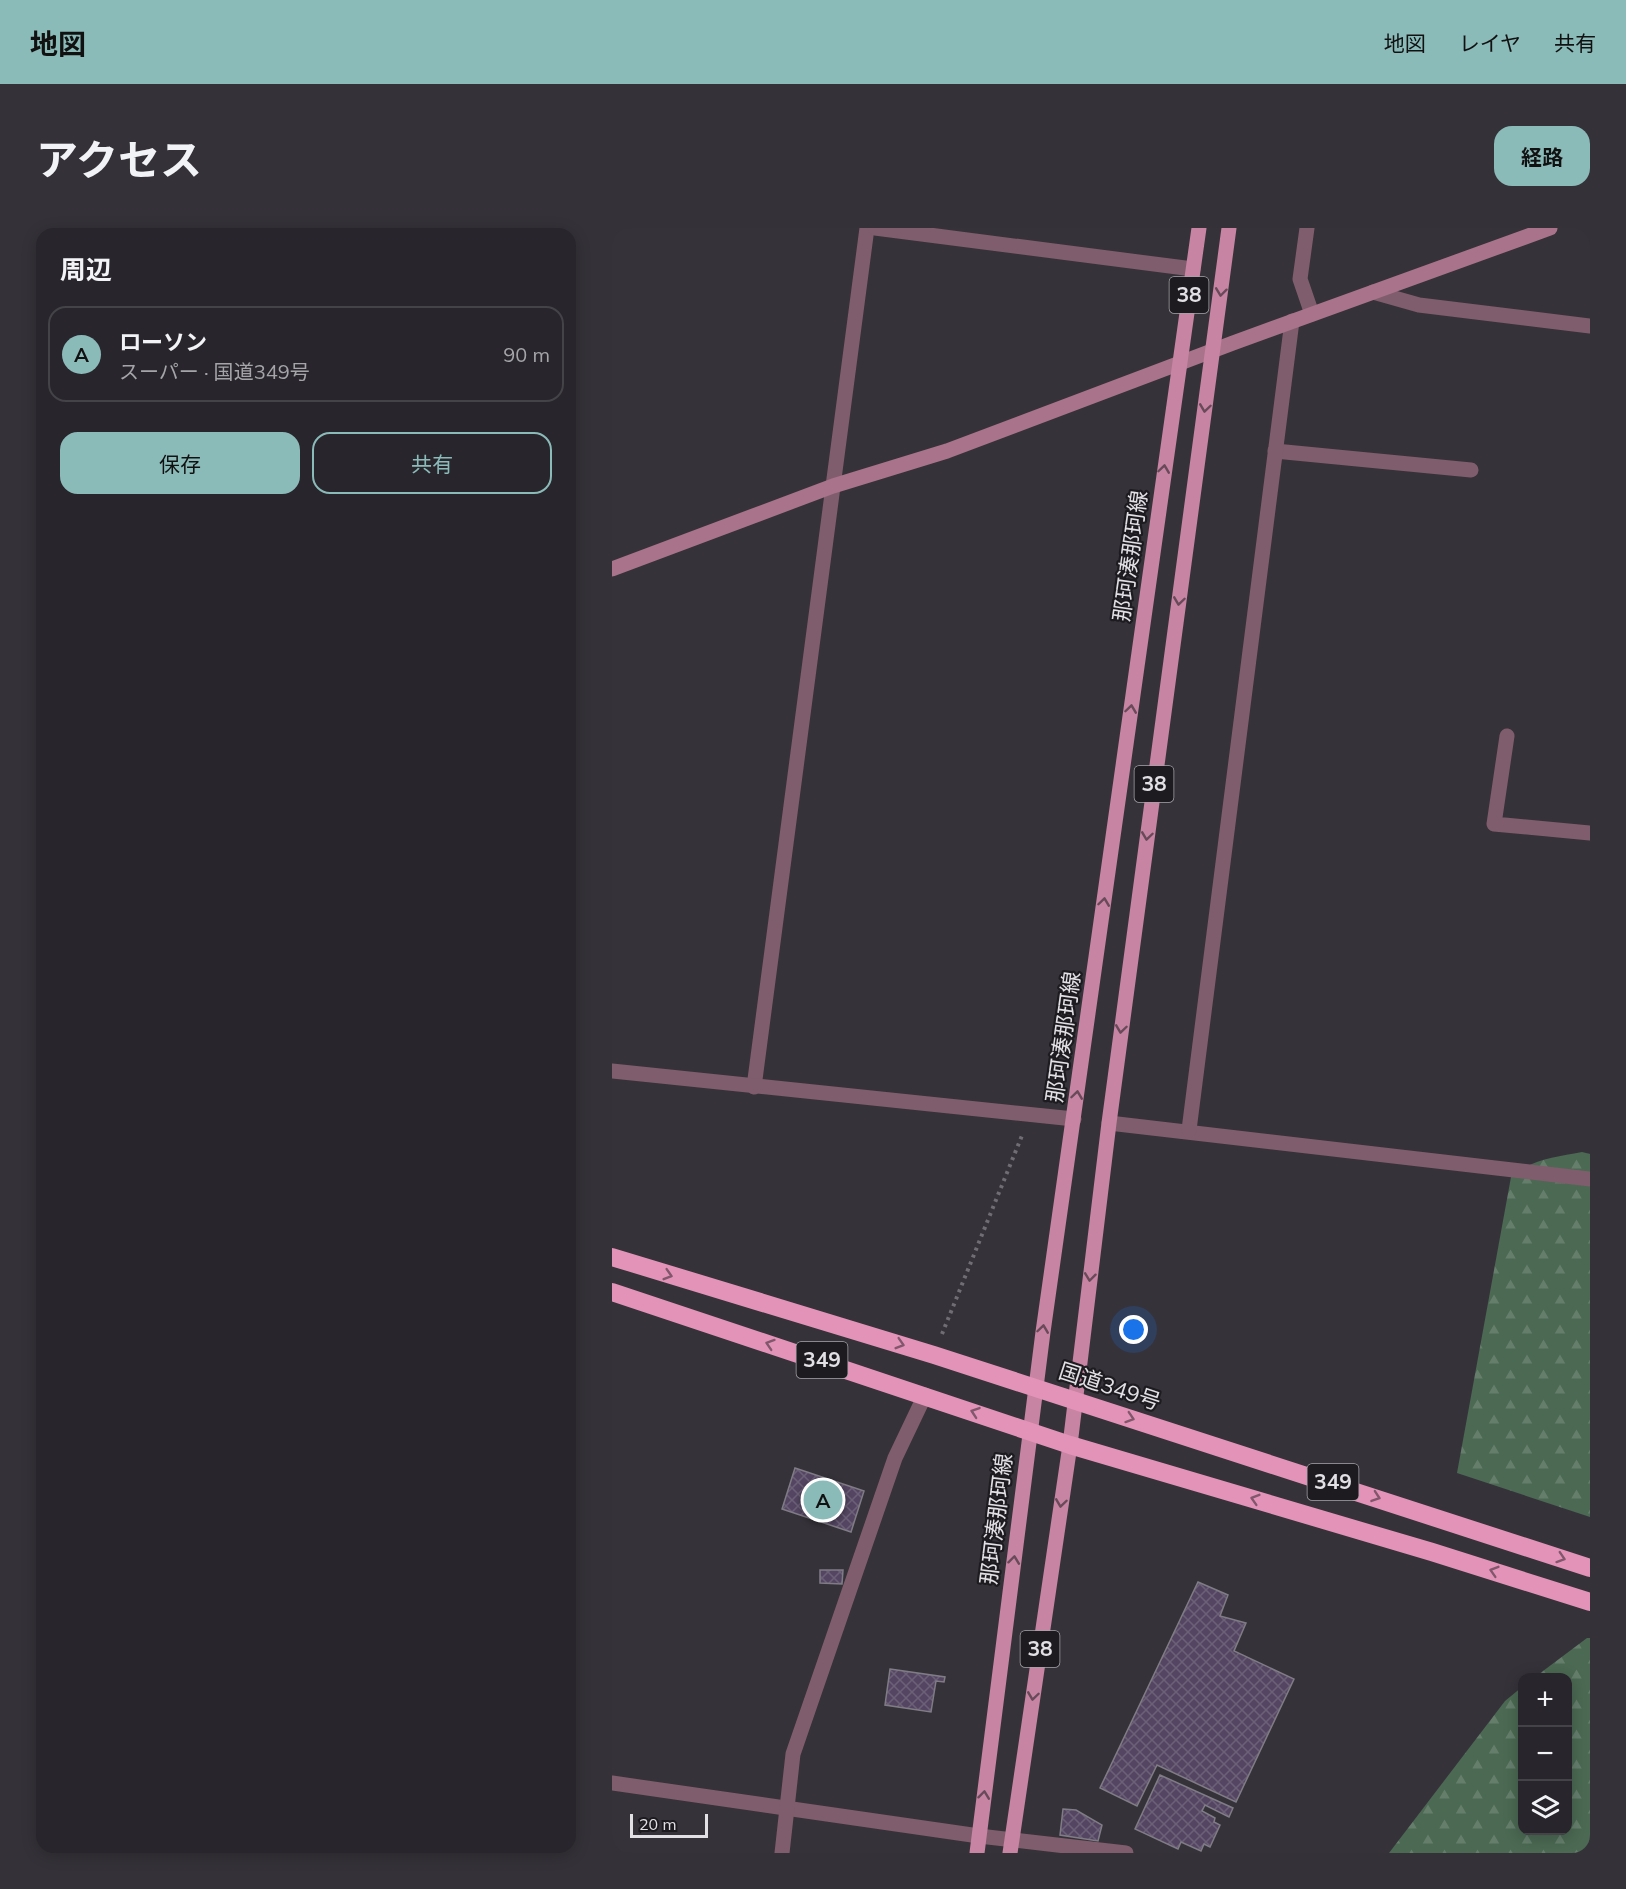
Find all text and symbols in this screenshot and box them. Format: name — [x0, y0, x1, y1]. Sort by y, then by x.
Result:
text: 地図 — [30, 26, 86, 61]
text: 地図 — [1384, 30, 1426, 56]
text: レイヤ — [1459, 30, 1521, 56]
text: 共有 — [1554, 30, 1596, 56]
button: 経路 — [1494, 126, 1590, 186]
text: アクセス — [36, 133, 202, 186]
text: 周辺 — [60, 253, 112, 286]
road number: 38 — [1170, 277, 1208, 313]
one-way arrow — [1215, 288, 1228, 297]
text: ローソン — [119, 328, 207, 356]
text: A — [74, 342, 89, 367]
text: 90 m — [503, 342, 550, 367]
text: スーパー · 国道349号 — [119, 359, 310, 384]
one-way arrow — [1199, 403, 1212, 413]
button: 保存 — [60, 432, 300, 494]
button: 共有 — [312, 432, 552, 494]
one-way arrow — [1157, 465, 1170, 474]
street label: 那珂湊那珂線 — [1107, 489, 1153, 623]
one-way arrow — [1173, 597, 1186, 606]
one-way arrow — [1125, 704, 1137, 713]
road number: 38 — [1134, 766, 1174, 802]
one-way arrow — [1142, 832, 1154, 841]
one-way arrow — [1098, 897, 1110, 906]
street label: 那珂湊那珂線 — [1040, 970, 1086, 1104]
one-way arrow — [1116, 1025, 1128, 1034]
one-way arrow — [1071, 1090, 1083, 1099]
one-way arrow — [662, 1268, 673, 1280]
one-way arrow — [1084, 1272, 1096, 1281]
your location — [1119, 1315, 1148, 1344]
one-way arrow — [1037, 1325, 1049, 1334]
one-way arrow — [894, 1337, 905, 1349]
one-way arrow — [765, 1338, 776, 1351]
road number: 349 — [796, 1342, 848, 1378]
street label: 国道349号 — [1055, 1356, 1165, 1416]
one-way arrow — [970, 1407, 981, 1420]
one-way arrow — [1124, 1411, 1135, 1424]
street label: 那珂湊那珂線 — [974, 1452, 1018, 1586]
road number: 349 — [1308, 1464, 1358, 1500]
pin: A — [804, 1478, 842, 1522]
one-way arrow — [1370, 1489, 1381, 1502]
one-way arrow — [1250, 1494, 1261, 1506]
one-way arrow — [1056, 1498, 1068, 1508]
one-way arrow — [1555, 1551, 1566, 1564]
one-way arrow — [1007, 1555, 1019, 1564]
one-way arrow — [1489, 1566, 1500, 1578]
road number: 38 — [1020, 1631, 1060, 1667]
map controls — [1518, 1673, 1572, 1835]
button: + — [1518, 1673, 1572, 1727]
one-way arrow — [1028, 1691, 1040, 1701]
button: − — [1518, 1727, 1572, 1781]
button: layers — [1518, 1781, 1572, 1835]
one-way arrow — [978, 1790, 990, 1800]
scale bar — [630, 1811, 708, 1838]
text: 20 m — [639, 1814, 676, 1834]

